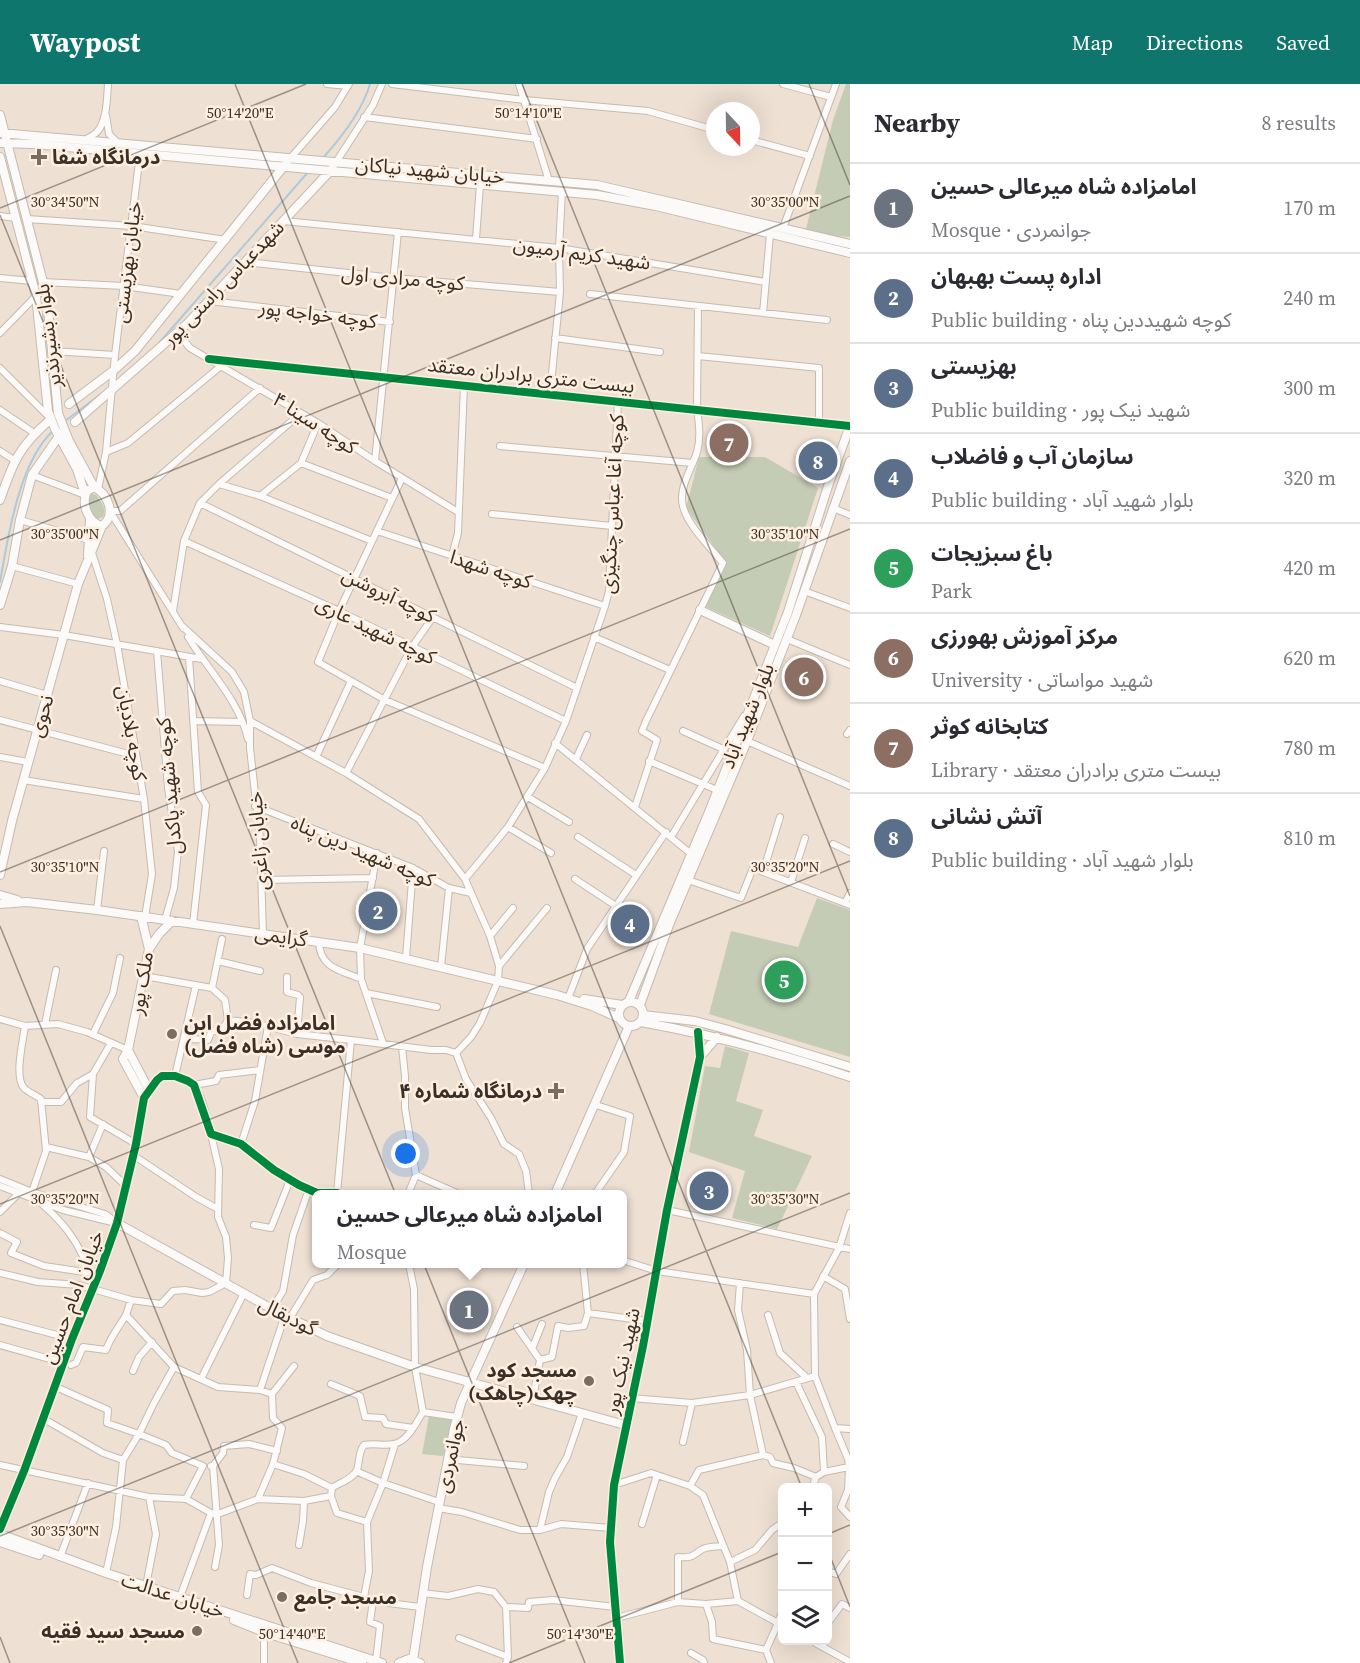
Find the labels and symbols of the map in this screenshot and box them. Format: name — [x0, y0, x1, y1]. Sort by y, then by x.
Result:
text: 50°14'20"E — [206, 102, 274, 123]
text: 50°14'10"E — [494, 102, 562, 123]
north arrow — [706, 102, 760, 156]
place label: درمانگاه شفا — [52, 143, 160, 171]
marker: درمانگاه شفا — [30, 148, 48, 166]
street label: خیابان شهید نیاکان — [354, 150, 506, 190]
text: 30°34'50"N — [30, 191, 100, 212]
text: 30°35'00"N — [750, 191, 820, 212]
street label: خیابان بهزیستی — [106, 199, 148, 325]
street label: شهدعباس راستی پور — [155, 214, 290, 353]
street label: شهید کریم آرمیون — [511, 230, 652, 277]
street label: کوچه مرادی اول — [340, 259, 466, 297]
street label: بلوار بشیرنذیر — [28, 282, 68, 391]
street label: کوچه خواجه پور — [256, 293, 379, 335]
street label: بیست متری برادران معتقد — [426, 350, 636, 400]
street label: کوچه سینا ۴ — [267, 385, 363, 461]
street label: کوچه آغا عباس چنگیزی — [593, 413, 631, 595]
pin: 7 — [710, 420, 748, 466]
pin: 8 — [798, 438, 838, 484]
text: 30°35'00"N — [30, 523, 100, 544]
text: 30°35'10"N — [750, 523, 820, 544]
street label: کوچه شهدا — [446, 543, 536, 596]
street label: کوچه آبروشن — [337, 560, 441, 630]
street label: کوچه شهید عاری — [311, 589, 442, 672]
pin: 6 — [784, 654, 824, 700]
street label: بلوار شهید آباد — [713, 659, 781, 773]
street label: کوچه بلادیان — [110, 683, 154, 784]
street label: نحوی — [22, 692, 60, 740]
street label: کوچه شهید پاکدل — [149, 716, 189, 855]
street label: خیابان زاغری — [241, 790, 275, 892]
street label: کوچه شهید دین پناه — [287, 808, 440, 894]
text: 30°35'10"N — [30, 856, 100, 877]
text: 30°35'20"N — [750, 856, 820, 877]
pin: 2 — [358, 888, 398, 934]
pin: 4 — [610, 902, 650, 946]
street label: گرایمی — [253, 918, 310, 954]
street label: ملک پور — [122, 949, 160, 1018]
pin: 5 — [764, 958, 804, 1002]
place label: امامزاده فضل ابن موسی (شاه فضل) — [184, 1009, 346, 1060]
marker: امامزاده فضل ابن موسی (شاه فضل) — [165, 1027, 179, 1041]
place label: درمانگاه شماره ۴ — [399, 1077, 542, 1105]
marker: درمانگاه شماره ۴ — [547, 1082, 565, 1100]
your location — [391, 1139, 420, 1168]
pin: 3 — [690, 1168, 728, 1214]
text: 30°35'20"N — [30, 1188, 100, 1209]
text: 30°35'30"N — [750, 1188, 820, 1209]
street label: خیابان امام حسین — [34, 1226, 111, 1368]
pin: 1 — [450, 1288, 488, 1332]
street label: گودبقال — [254, 1289, 323, 1343]
street label: شهید نیک پور — [597, 1305, 647, 1418]
place label: مسجد کود چهک(چاهک) — [468, 1356, 577, 1407]
marker: مسجد کود چهک(چاهک) — [582, 1374, 596, 1388]
street label: جوانمردی — [429, 1416, 471, 1496]
text: 30°35'30"N — [30, 1520, 100, 1541]
street label: خیابان عدالت — [118, 1565, 228, 1625]
place label: مسجد جامع — [294, 1583, 397, 1612]
marker: مسجد جامع — [275, 1590, 289, 1604]
place label: مسجد سید فقیه — [41, 1617, 185, 1645]
text: 50°14'40"E — [258, 1623, 326, 1644]
text: 50°14'30"E — [546, 1623, 614, 1644]
marker: مسجد سید فقیه — [190, 1624, 204, 1638]

